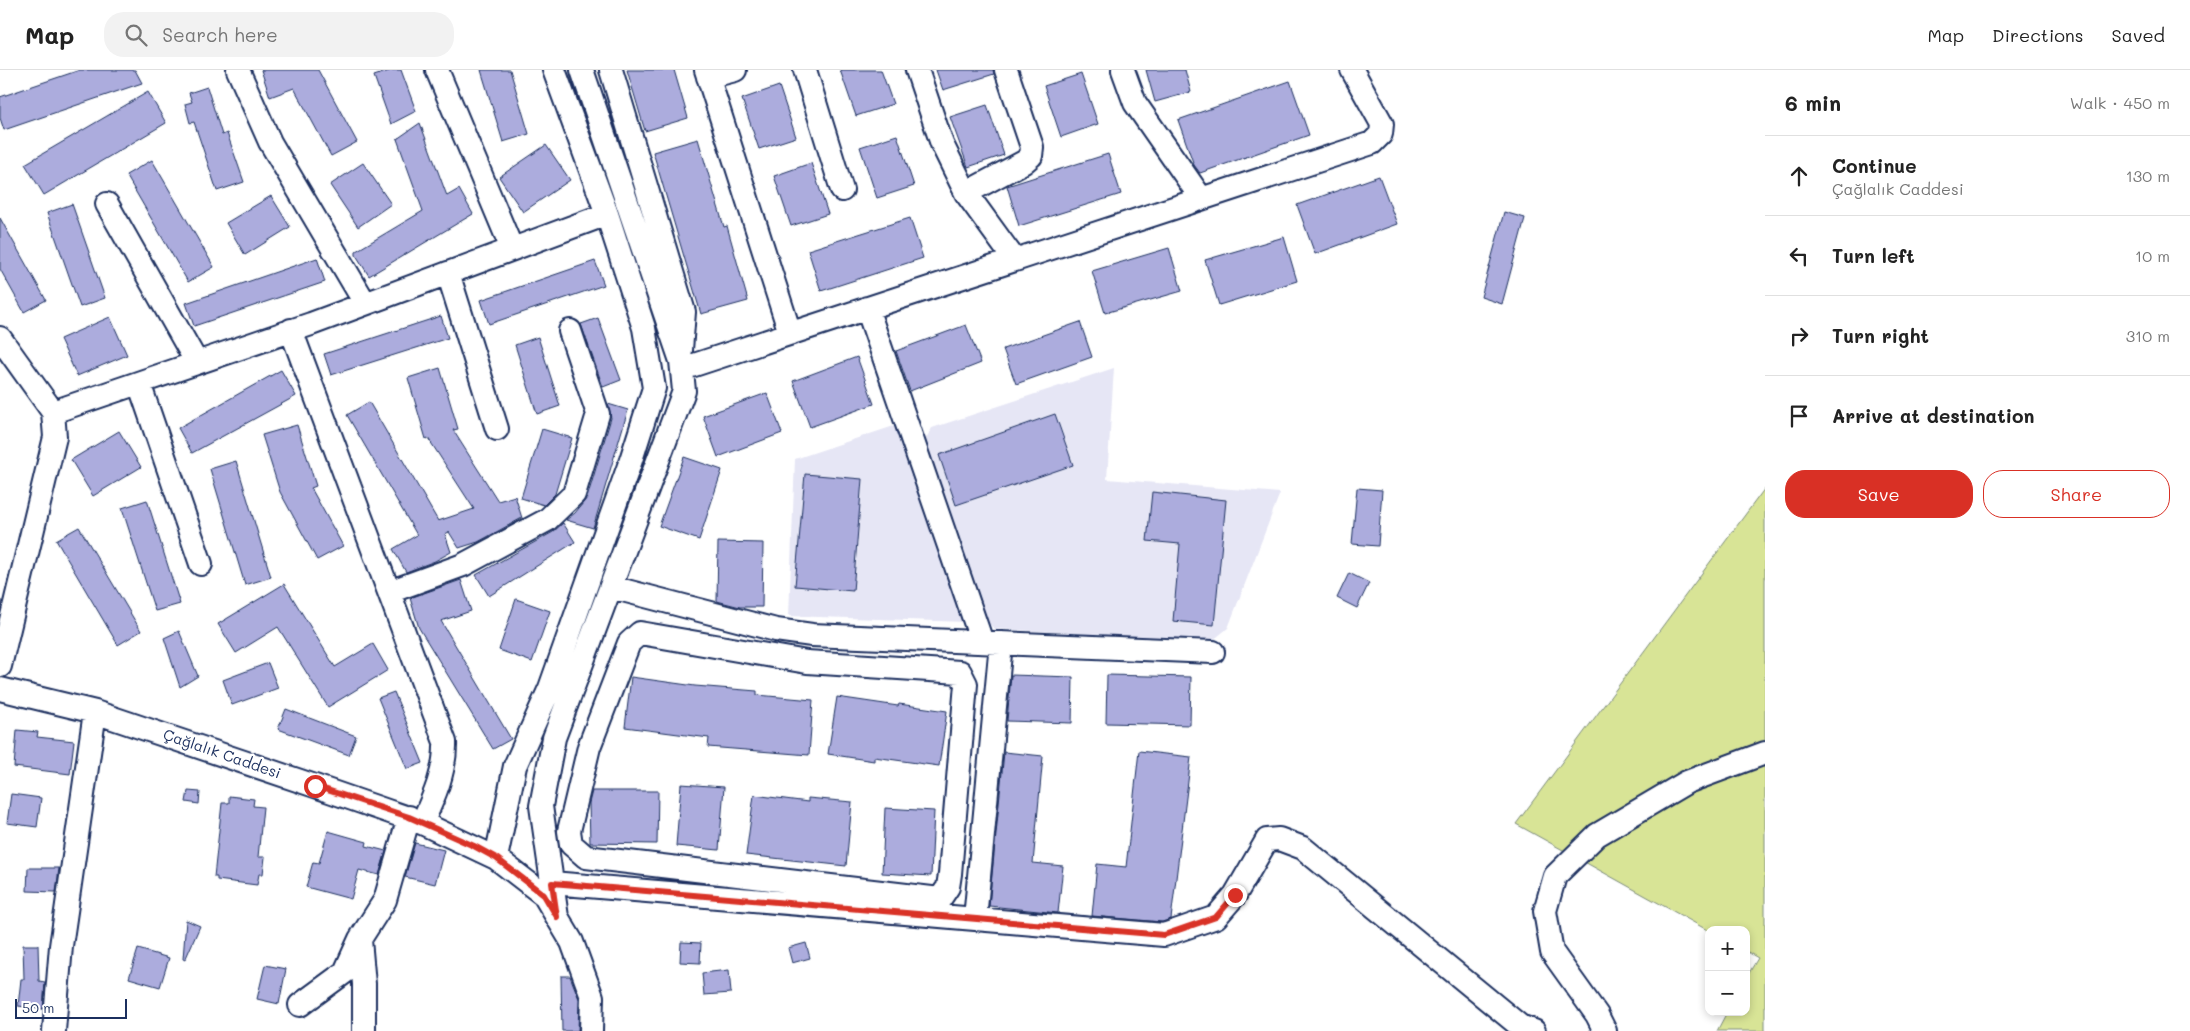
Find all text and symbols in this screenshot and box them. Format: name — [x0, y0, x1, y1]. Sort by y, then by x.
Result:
search box — [104, 12, 454, 57]
text: Map — [25, 19, 74, 50]
icon: search — [122, 21, 150, 49]
text: Search here — [162, 22, 278, 47]
text: Map — [1927, 23, 1964, 47]
text: Directions — [1992, 23, 2084, 47]
text: Saved — [2112, 23, 2165, 47]
text: 6 min — [1785, 89, 1841, 116]
text: Walk · 450 m — [2070, 92, 2170, 113]
text: Continue — [1832, 153, 1917, 178]
icon: ahead — [1785, 162, 1813, 190]
text: 130 m — [2126, 165, 2170, 186]
text: Çağlalık Caddesi — [1832, 178, 1964, 199]
icon: left — [1785, 242, 1813, 270]
text: Turn left — [1832, 243, 1915, 268]
text: 10 m — [2135, 245, 2170, 266]
icon: right — [1785, 322, 1813, 350]
text: Turn right — [1832, 323, 1929, 348]
text: 310 m — [2126, 325, 2170, 346]
icon: arrive — [1785, 402, 1813, 430]
text: Arrive at destination — [1832, 403, 2035, 428]
button: Save — [1785, 470, 1973, 518]
button: Share — [1983, 470, 2170, 518]
street label: Çağlalık Caddesi — [161, 724, 284, 783]
route start — [304, 775, 327, 798]
route end — [1224, 884, 1247, 907]
map controls — [1705, 926, 1750, 1016]
button: + — [1705, 926, 1750, 971]
button: − — [1705, 971, 1750, 1016]
scale bar — [15, 996, 128, 1019]
text: 50 m — [22, 998, 54, 1017]

